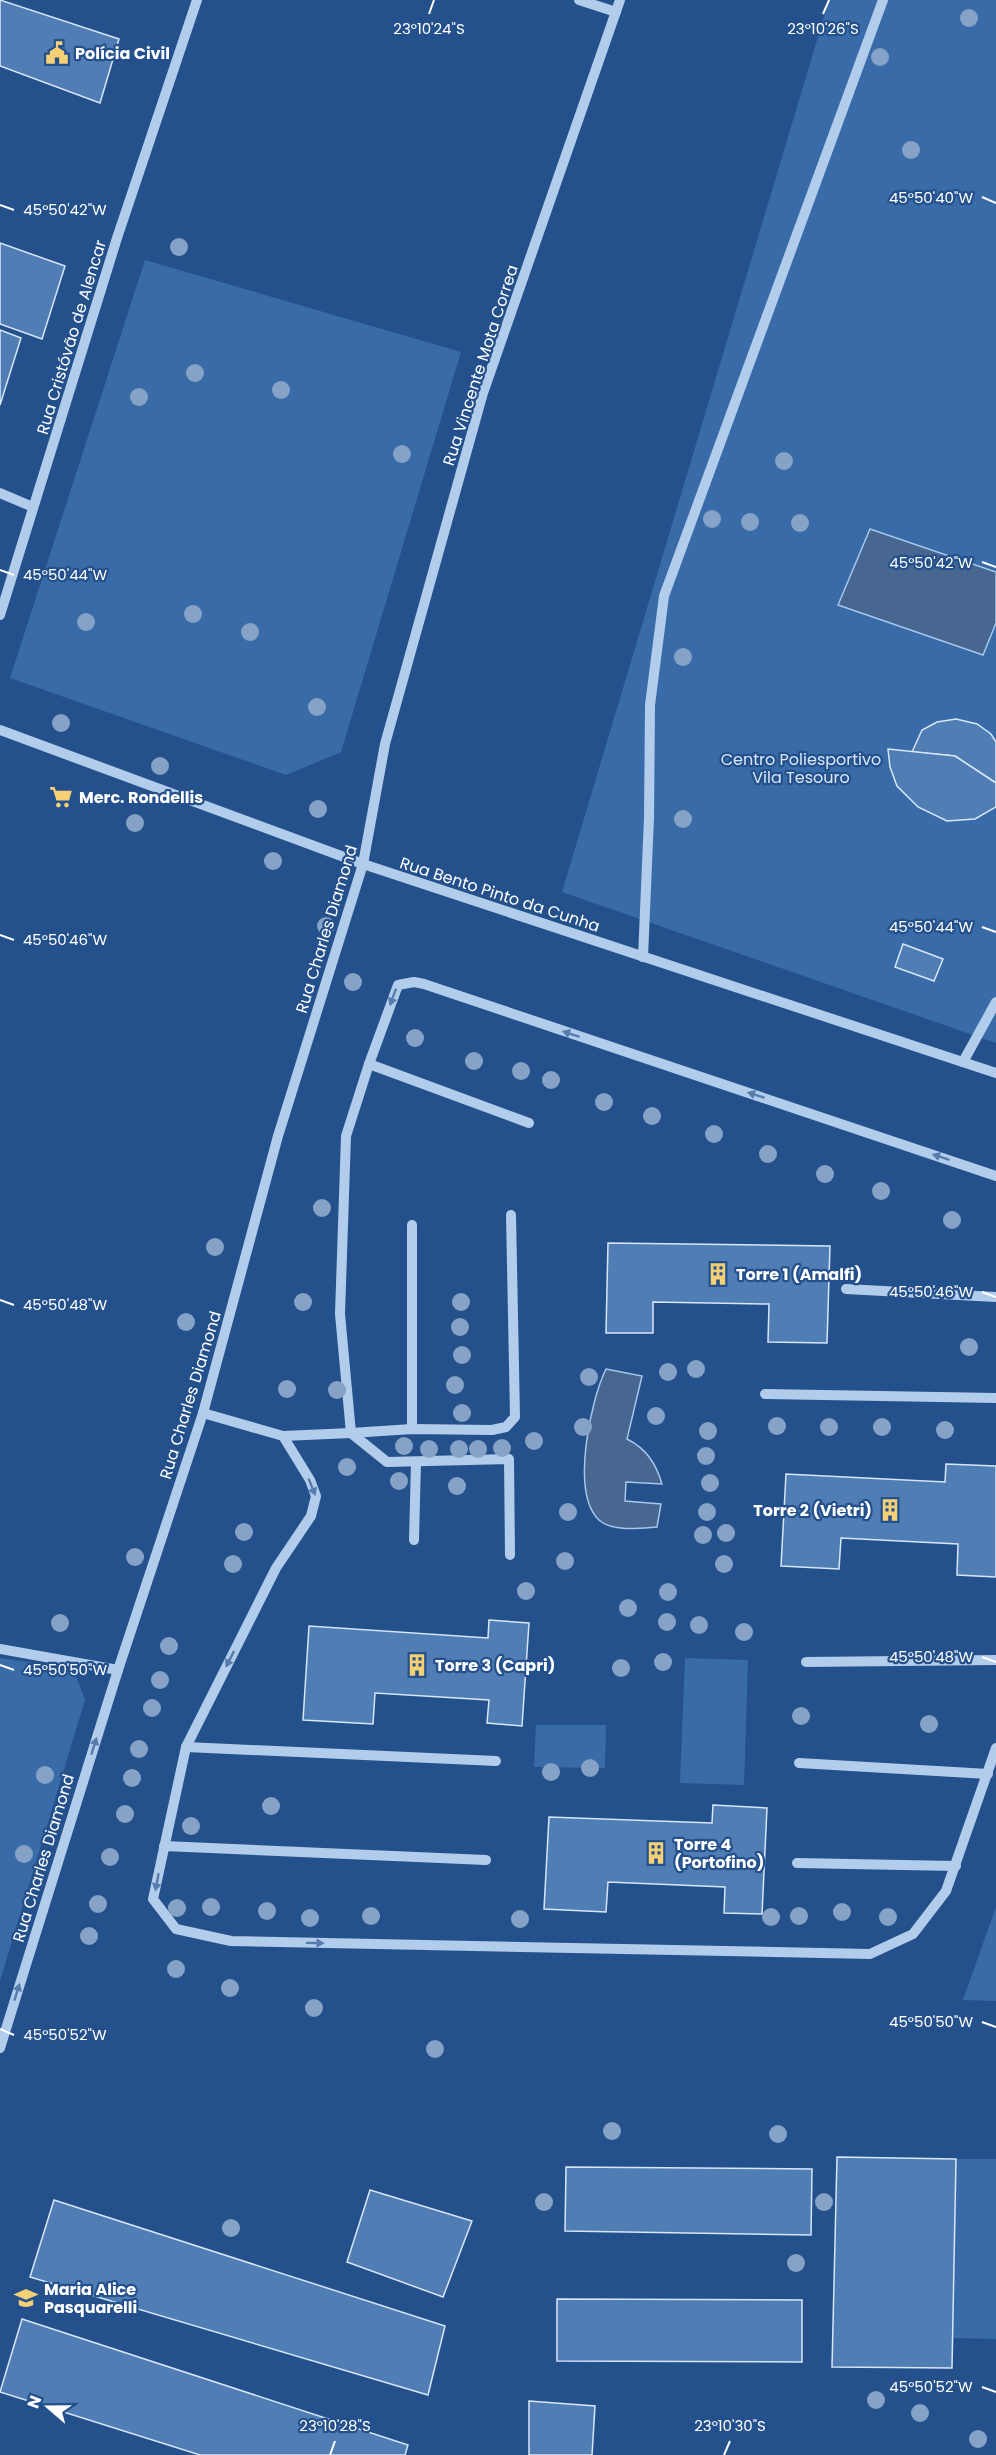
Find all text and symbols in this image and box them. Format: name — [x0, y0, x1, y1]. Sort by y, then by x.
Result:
text: 23°10'24"S — [393, 18, 465, 39]
text: 23°10'26"S — [787, 18, 859, 39]
public building icon: Polícia Civil — [44, 40, 70, 66]
place label: Polícia Civil — [75, 42, 170, 65]
text: 45°50'40"W — [889, 187, 973, 208]
text: 45°50'42"W — [23, 199, 107, 220]
street label: Rua Cristóvão de Alencar — [31, 237, 112, 437]
street label: Rua Vincente Mota Correa — [437, 262, 524, 469]
text: 45°50'42"W — [889, 552, 973, 573]
text: 45°50'44"W — [23, 564, 107, 585]
park label: Centro Poliesportivo Vila Tesouro — [721, 748, 881, 789]
supermarket icon: Merc. Rondellis — [48, 784, 74, 810]
place label: Merc. Rondellis — [79, 786, 203, 809]
street label: Rua Charles Diamond — [290, 842, 363, 1016]
street label: Rua Bento Pinto da Cunha — [397, 851, 603, 938]
text: 45°50'44"W — [889, 916, 973, 937]
text: 45°50'46"W — [23, 929, 107, 950]
one-way arrow — [388, 989, 398, 1007]
one-way arrow — [562, 1028, 580, 1038]
one-way arrow — [747, 1090, 765, 1100]
one-way arrow — [931, 1152, 949, 1161]
building icon: Torre 1 (Amalfi) — [705, 1261, 731, 1287]
place label: Torre 1 (Amalfi) — [736, 1263, 862, 1286]
text: 45°50'46"W — [889, 1281, 973, 1302]
text: 45°50'48"W — [23, 1294, 107, 1315]
street label: Rua Charles Diamond — [154, 1308, 227, 1482]
one-way arrow — [308, 1478, 317, 1496]
building icon: Torre 2 (Vietri) — [877, 1497, 903, 1523]
place label: Torre 2 (Vietri) — [753, 1499, 872, 1522]
text: 45°50'48"W — [889, 1646, 973, 1667]
one-way arrow — [226, 1650, 236, 1668]
building icon: Torre 3 (Capri) — [404, 1652, 430, 1678]
place label: Torre 3 (Capri) — [435, 1654, 555, 1677]
text: 45°50'50"W — [23, 1659, 107, 1680]
one-way arrow — [90, 1737, 99, 1755]
street label: Rua Charles Diamond — [7, 1771, 80, 1945]
place label: Torre 4 (Portofino) — [674, 1833, 764, 1874]
building icon: Torre 4 (Portofino) — [643, 1840, 669, 1866]
one-way arrow — [152, 1873, 161, 1892]
one-way arrow — [305, 1938, 324, 1948]
one-way arrow — [13, 1983, 23, 2001]
text: 45°50'50"W — [889, 2011, 973, 2032]
text: 45°50'52"W — [23, 2024, 107, 2045]
place label: Maria Alice Pasquarelli — [44, 2278, 137, 2319]
school or university icon: Maria Alice Pasquarelli — [13, 2285, 39, 2311]
text: 45°50'52"W — [889, 2376, 973, 2397]
north arrow — [18, 2377, 78, 2437]
text: N — [22, 2392, 47, 2412]
text: 23°10'28"S — [299, 2415, 371, 2436]
text: 23°10'30"S — [694, 2415, 766, 2436]

